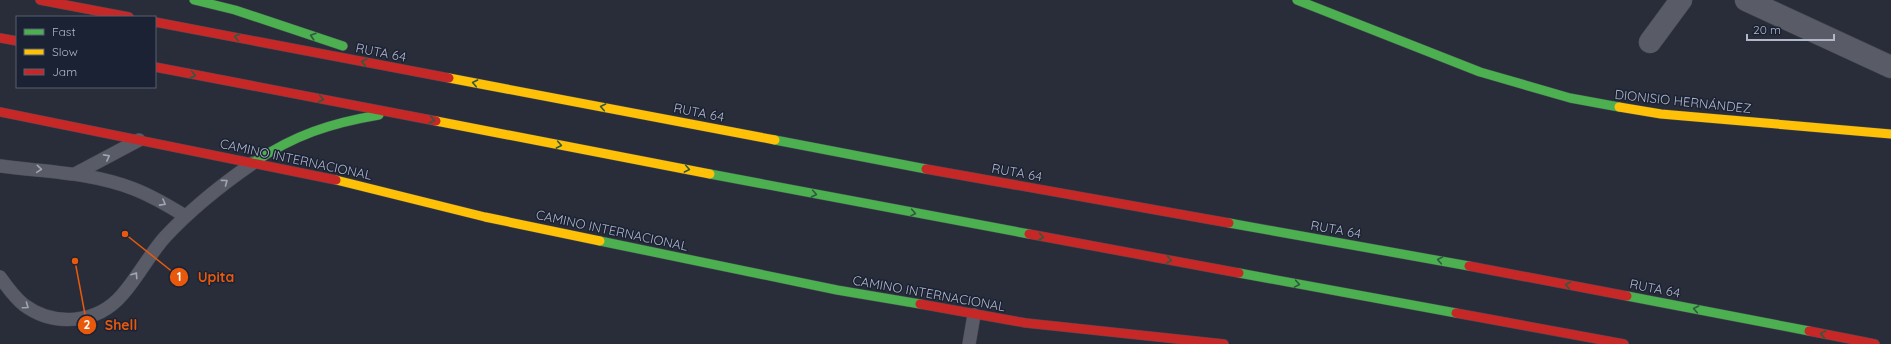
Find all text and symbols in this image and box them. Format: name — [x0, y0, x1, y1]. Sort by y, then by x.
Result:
legend — [16, 16, 156, 88]
scale bar — [1747, 16, 1834, 42]
text: 20 m — [1753, 22, 1781, 37]
text: Fast — [52, 24, 76, 39]
one-way arrow — [310, 32, 317, 41]
one-way arrow — [233, 34, 240, 42]
street label: RUTA 64 — [354, 39, 408, 65]
text: Slow — [52, 44, 78, 59]
one-way arrow — [361, 58, 367, 66]
text: Jam — [52, 64, 77, 79]
one-way arrow — [190, 70, 196, 78]
one-way arrow — [472, 79, 478, 88]
street label: DIONISIO HERNÁNDEZ — [1614, 86, 1752, 116]
one-way arrow — [318, 94, 324, 103]
street label: RUTA 64 — [672, 99, 726, 125]
one-way arrow — [599, 104, 606, 112]
one-way arrow — [428, 115, 435, 124]
street label: CAMINO INTERNACIONAL — [219, 135, 373, 183]
one-way arrow — [556, 140, 562, 148]
one-way arrow — [103, 154, 110, 162]
street label: RUTA 64 — [990, 160, 1044, 184]
one-way arrow — [36, 165, 42, 174]
one-way arrow — [684, 165, 690, 173]
one-way arrow — [221, 179, 228, 187]
one-way arrow — [811, 189, 818, 198]
one-way arrow — [159, 199, 166, 206]
street label: CAMINO INTERNACIONAL — [535, 206, 689, 254]
one-way arrow — [910, 208, 917, 217]
street label: RUTA 64 — [1309, 217, 1363, 241]
one-way arrow — [1038, 232, 1044, 240]
one-way arrow — [1166, 255, 1172, 264]
one-way arrow — [1437, 257, 1443, 265]
callout: Upita — [169, 264, 242, 290]
text: Upita — [198, 268, 234, 286]
text: 1 — [177, 269, 181, 284]
street label: CAMINO INTERNACIONAL — [851, 272, 1007, 314]
one-way arrow — [130, 273, 137, 280]
street label: RUTA 64 — [1628, 275, 1682, 301]
one-way arrow — [1294, 279, 1300, 287]
one-way arrow — [1565, 281, 1571, 290]
one-way arrow — [22, 301, 29, 309]
one-way arrow — [1692, 306, 1699, 314]
callout: Shell — [77, 312, 145, 338]
text: Shell — [105, 316, 137, 334]
text: 2 — [84, 317, 91, 332]
one-way arrow — [1820, 330, 1826, 339]

